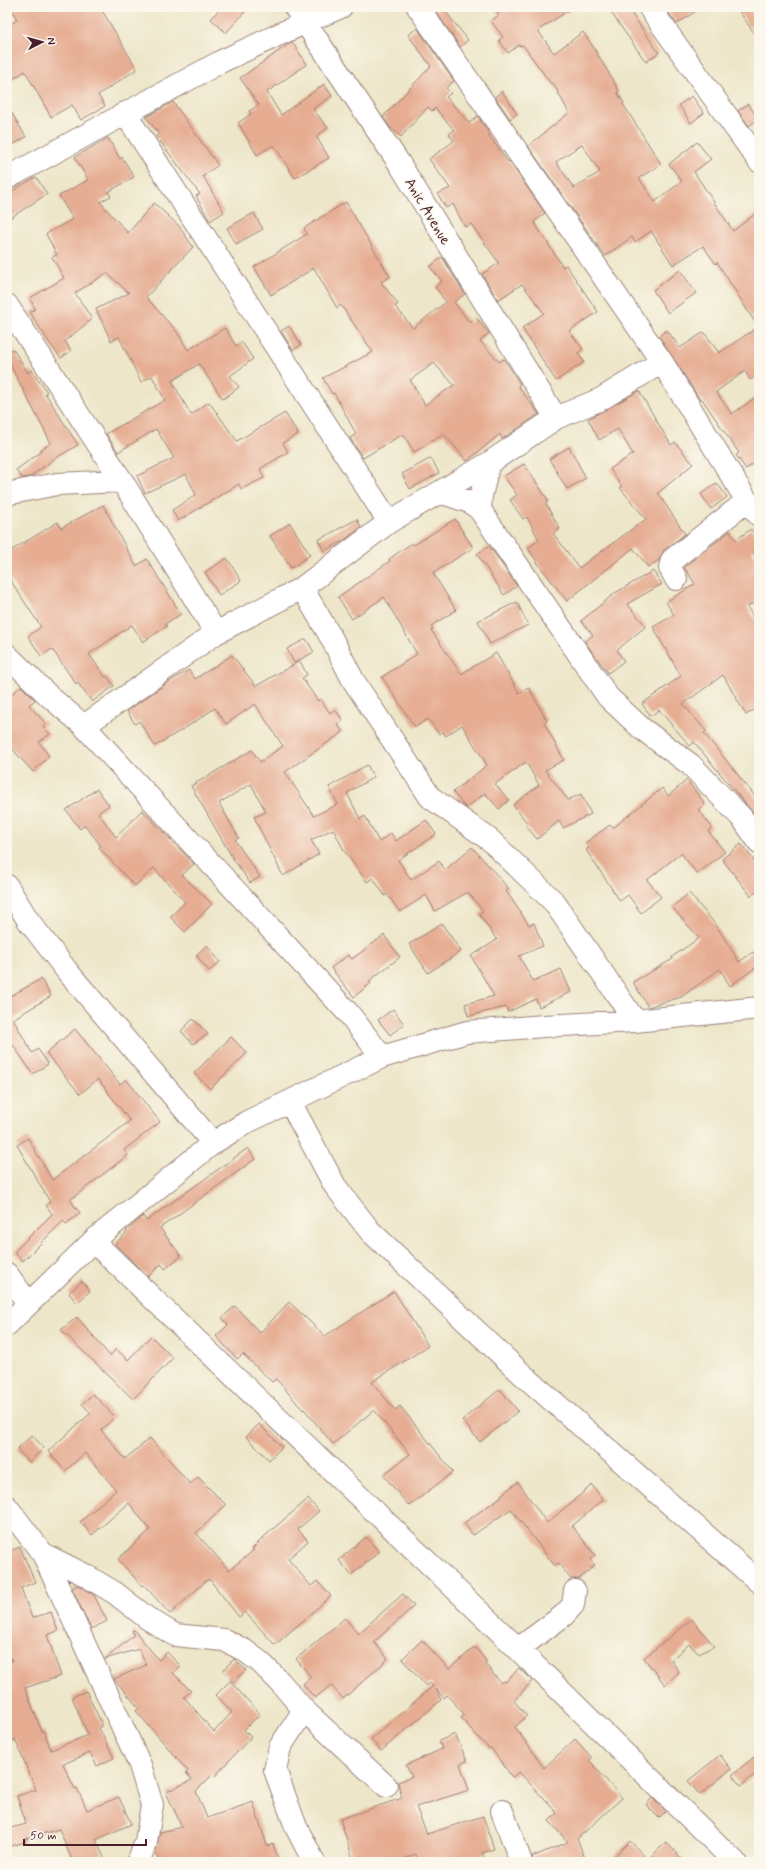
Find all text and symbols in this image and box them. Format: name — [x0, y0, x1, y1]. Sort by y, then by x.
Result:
north arrow — [22, 22, 62, 62]
text: N — [44, 37, 58, 45]
street label: Anic Avenue — [399, 174, 455, 249]
scale bar — [24, 1821, 146, 1847]
text: 50 m — [30, 1828, 57, 1844]

